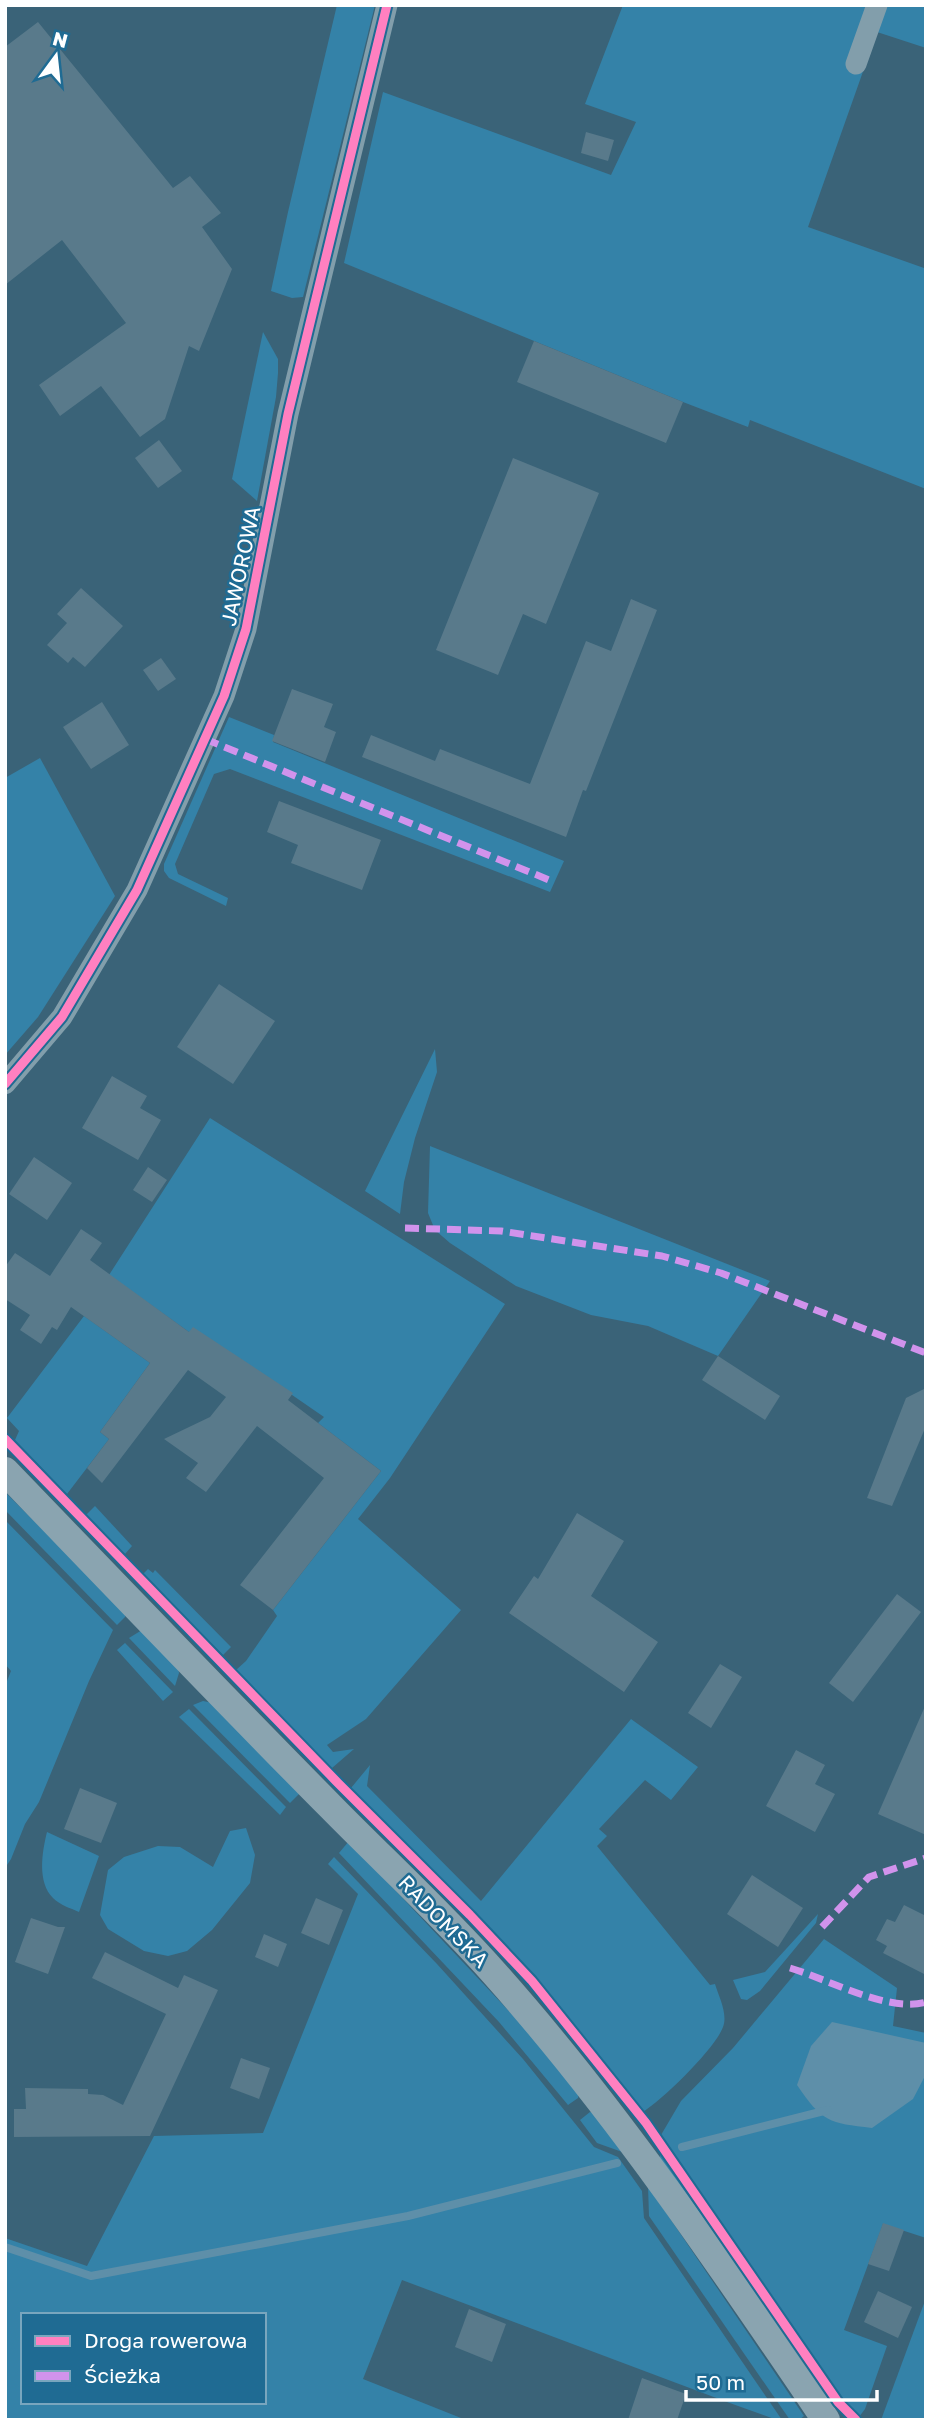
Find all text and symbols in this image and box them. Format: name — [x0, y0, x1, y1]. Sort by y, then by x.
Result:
north arrow — [21, 21, 91, 91]
text: N — [51, 26, 70, 52]
street label: JAWOROWA — [215, 504, 265, 628]
street label: RADOMSKA — [393, 1869, 495, 1973]
legend — [21, 2313, 266, 2404]
text: Droga rowerowa — [84, 2327, 247, 2353]
scale bar — [686, 2358, 877, 2402]
text: Ścieżka — [84, 2362, 161, 2388]
text: 50 m — [696, 2369, 745, 2395]

